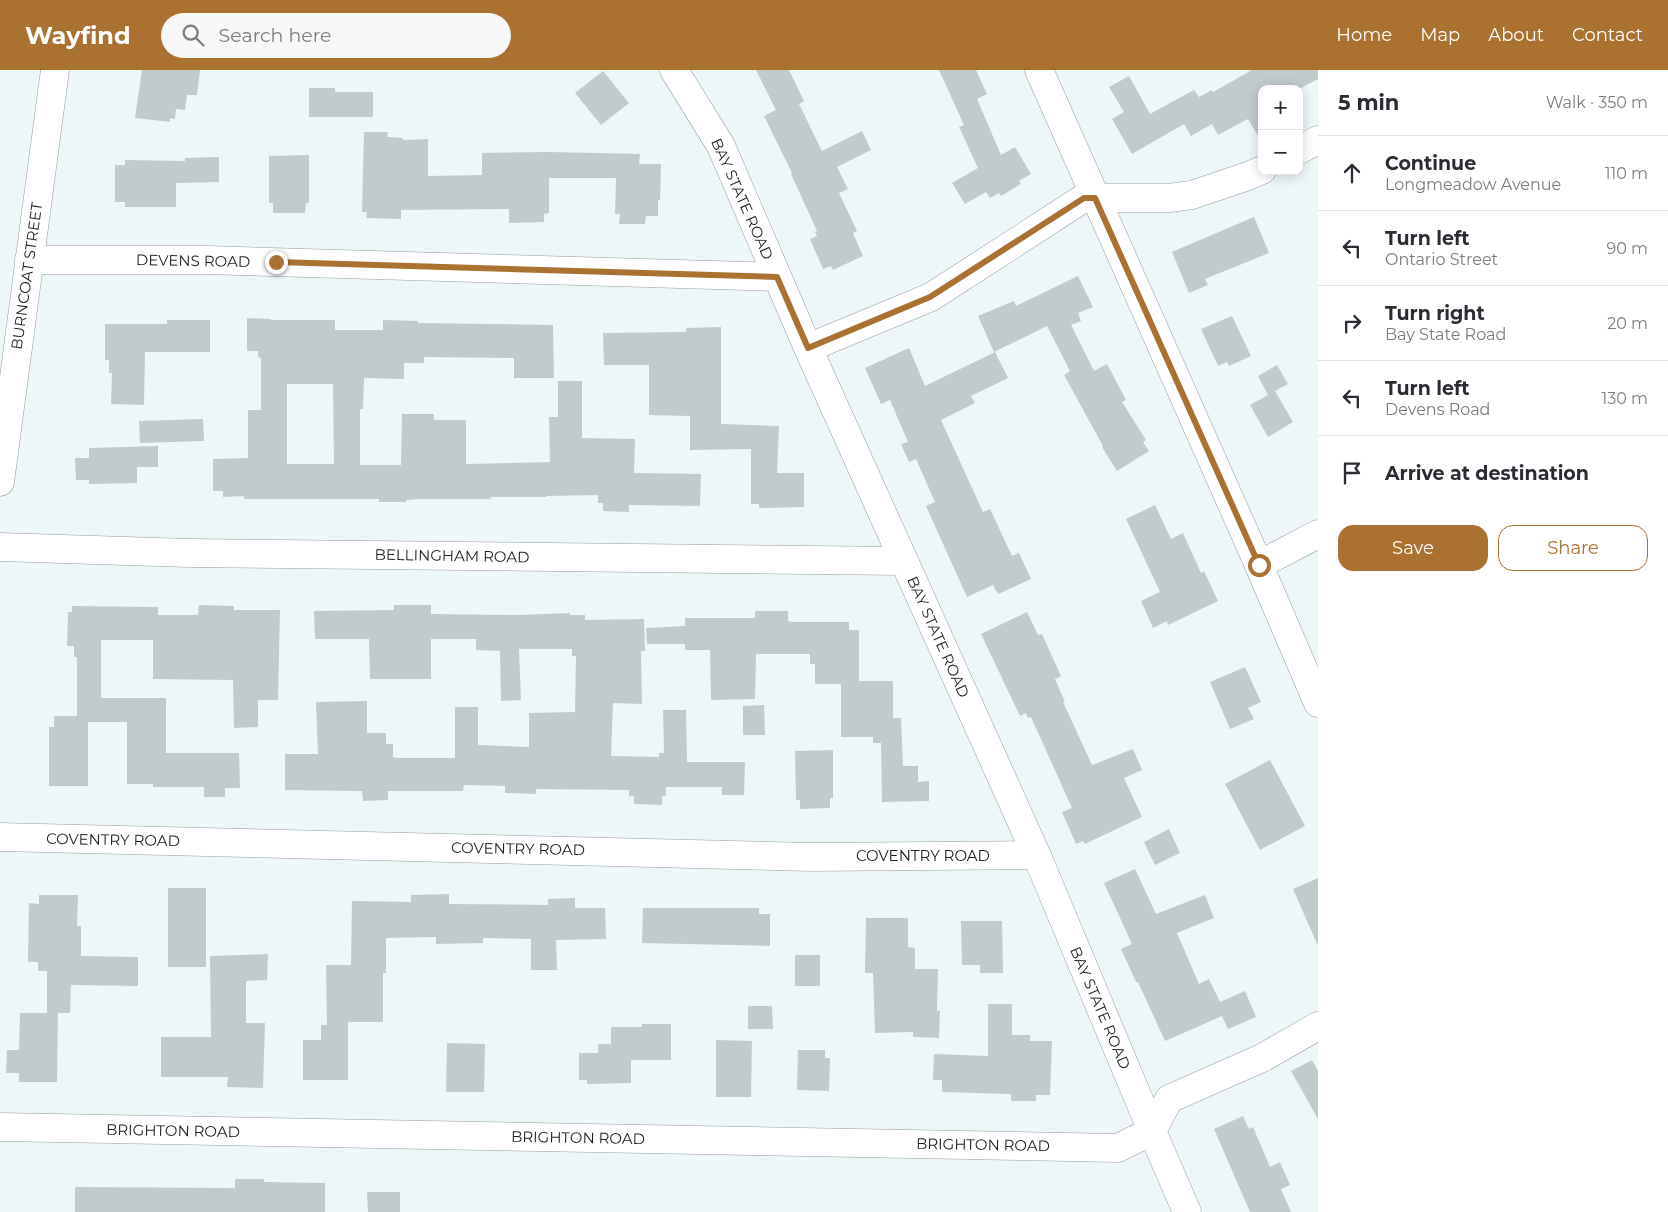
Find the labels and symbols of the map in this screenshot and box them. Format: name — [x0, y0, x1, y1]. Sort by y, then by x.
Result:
street label: BAY STATE ROAD — [707, 135, 778, 263]
street label: BURNCOAT STREET — [7, 201, 46, 351]
street label: DEVENS ROAD — [136, 250, 250, 271]
route end — [265, 251, 288, 274]
street label: BELLINGHAM ROAD — [374, 545, 530, 566]
route start — [1248, 554, 1271, 577]
street label: BAY STATE ROAD — [903, 573, 974, 701]
street label: COVENTRY ROAD — [46, 829, 180, 850]
street label: COVENTRY ROAD — [451, 838, 585, 859]
street label: COVENTRY ROAD — [856, 846, 990, 865]
street label: BAY STATE ROAD — [1066, 944, 1135, 1072]
street label: BRIGHTON ROAD — [106, 1120, 240, 1141]
street label: BRIGHTON ROAD — [511, 1127, 645, 1148]
street label: BRIGHTON ROAD — [916, 1134, 1050, 1155]

